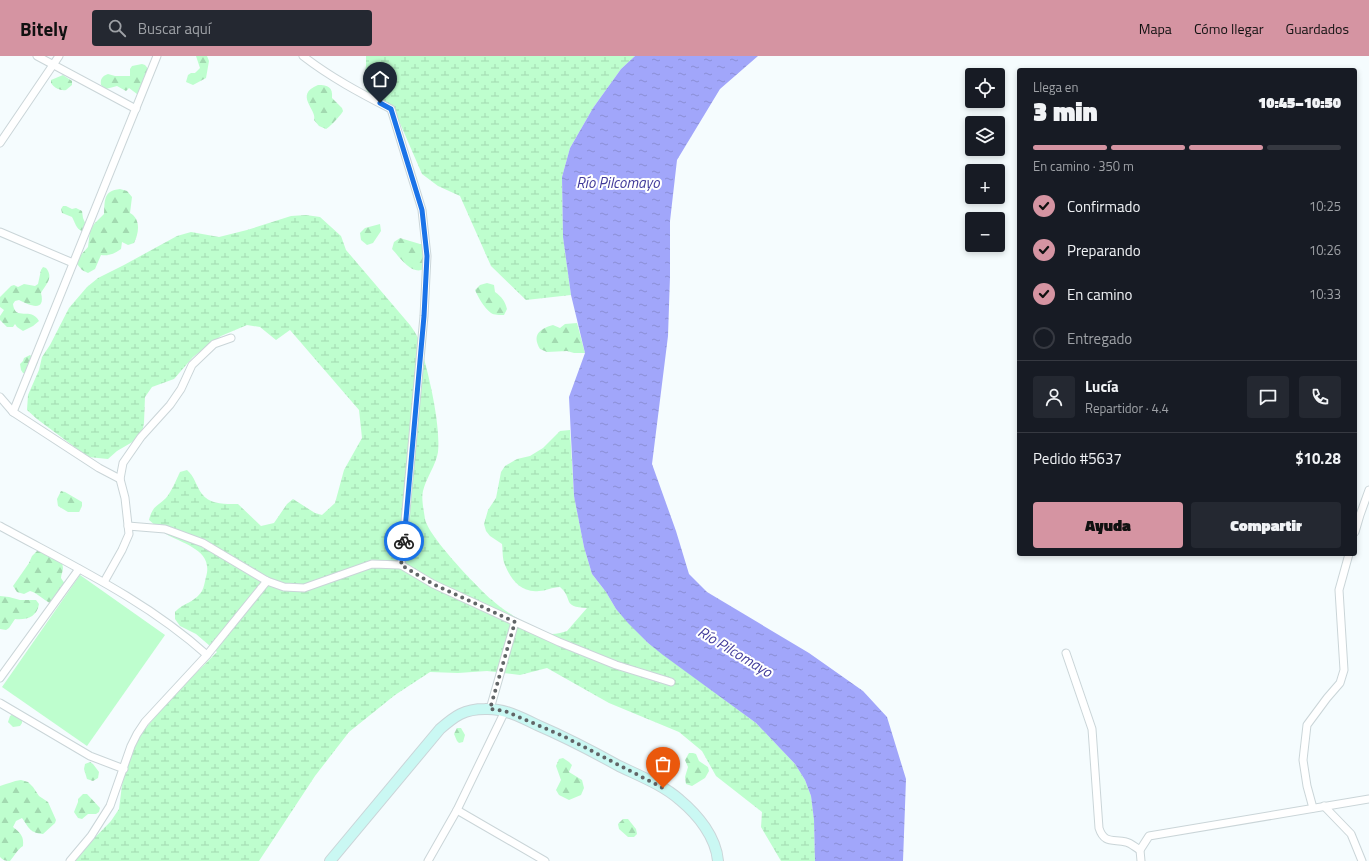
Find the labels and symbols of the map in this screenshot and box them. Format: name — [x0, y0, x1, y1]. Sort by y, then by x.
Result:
pin — [363, 62, 397, 103]
water label: Río Pilcomayo — [576, 171, 660, 194]
courier — [384, 521, 424, 561]
water label: Río Pilcomayo — [694, 620, 777, 683]
pin — [646, 747, 680, 788]

